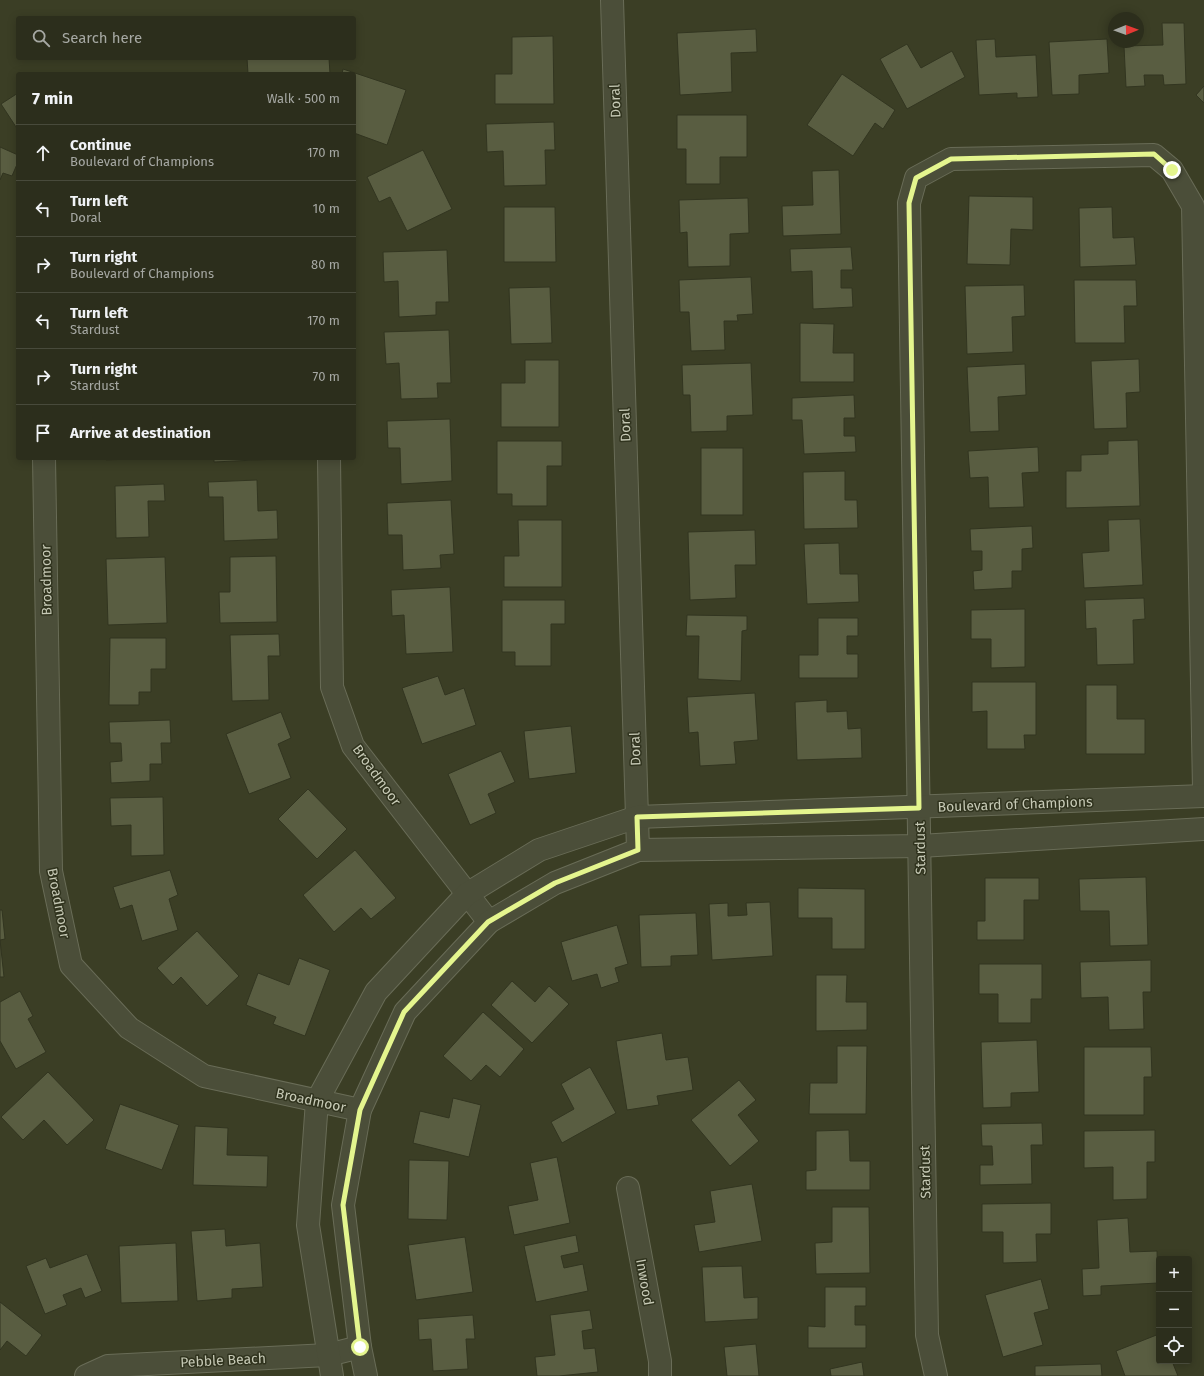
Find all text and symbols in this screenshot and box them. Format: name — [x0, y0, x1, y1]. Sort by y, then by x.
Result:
north arrow — [1108, 12, 1144, 48]
search box — [16, 16, 356, 60]
icon: search — [30, 27, 52, 49]
text: Search here — [62, 29, 142, 47]
street label: Doral — [606, 84, 625, 118]
text: 7 min — [32, 88, 73, 109]
text: Walk · 500 m — [267, 91, 340, 106]
text: Continue — [70, 136, 131, 154]
icon: ahead — [32, 142, 54, 164]
text: 170 m — [307, 145, 340, 160]
text: Boulevard of Champions — [70, 154, 214, 169]
route end — [1163, 161, 1181, 179]
text: Turn left — [70, 192, 128, 210]
icon: left — [32, 198, 54, 220]
text: 10 m — [313, 201, 340, 216]
text: Doral — [70, 210, 101, 225]
text: Turn right — [70, 248, 137, 266]
icon: right — [32, 254, 54, 276]
text: 80 m — [311, 257, 340, 272]
text: Boulevard of Champions — [70, 266, 214, 281]
text: Turn left — [70, 304, 128, 322]
icon: left — [32, 310, 54, 332]
text: 170 m — [307, 313, 340, 328]
text: Stardust — [70, 322, 120, 337]
text: Turn right — [70, 360, 137, 378]
icon: right — [32, 366, 54, 388]
text: 70 m — [313, 369, 340, 384]
text: Stardust — [70, 378, 120, 393]
street label: Doral — [616, 408, 635, 442]
icon: arrive — [32, 422, 54, 444]
text: Arrive at destination — [70, 424, 211, 442]
street label: Broadmoor — [37, 544, 56, 616]
street label: Doral — [626, 732, 645, 766]
street label: Broadmoor — [349, 741, 405, 810]
street label: Boulevard of Champions — [937, 793, 1093, 816]
street label: Stardust — [912, 820, 929, 875]
street label: Broadmoor — [43, 866, 74, 940]
street label: Broadmoor — [274, 1085, 348, 1116]
street label: Stardust — [917, 1144, 934, 1199]
map controls — [1156, 1256, 1192, 1364]
button: + — [1156, 1256, 1192, 1292]
street label: Inwood — [632, 1257, 657, 1307]
button: − — [1156, 1292, 1192, 1328]
button: locate — [1156, 1328, 1192, 1364]
route start — [351, 1338, 369, 1356]
street label: Pebble Beach — [180, 1350, 266, 1371]

